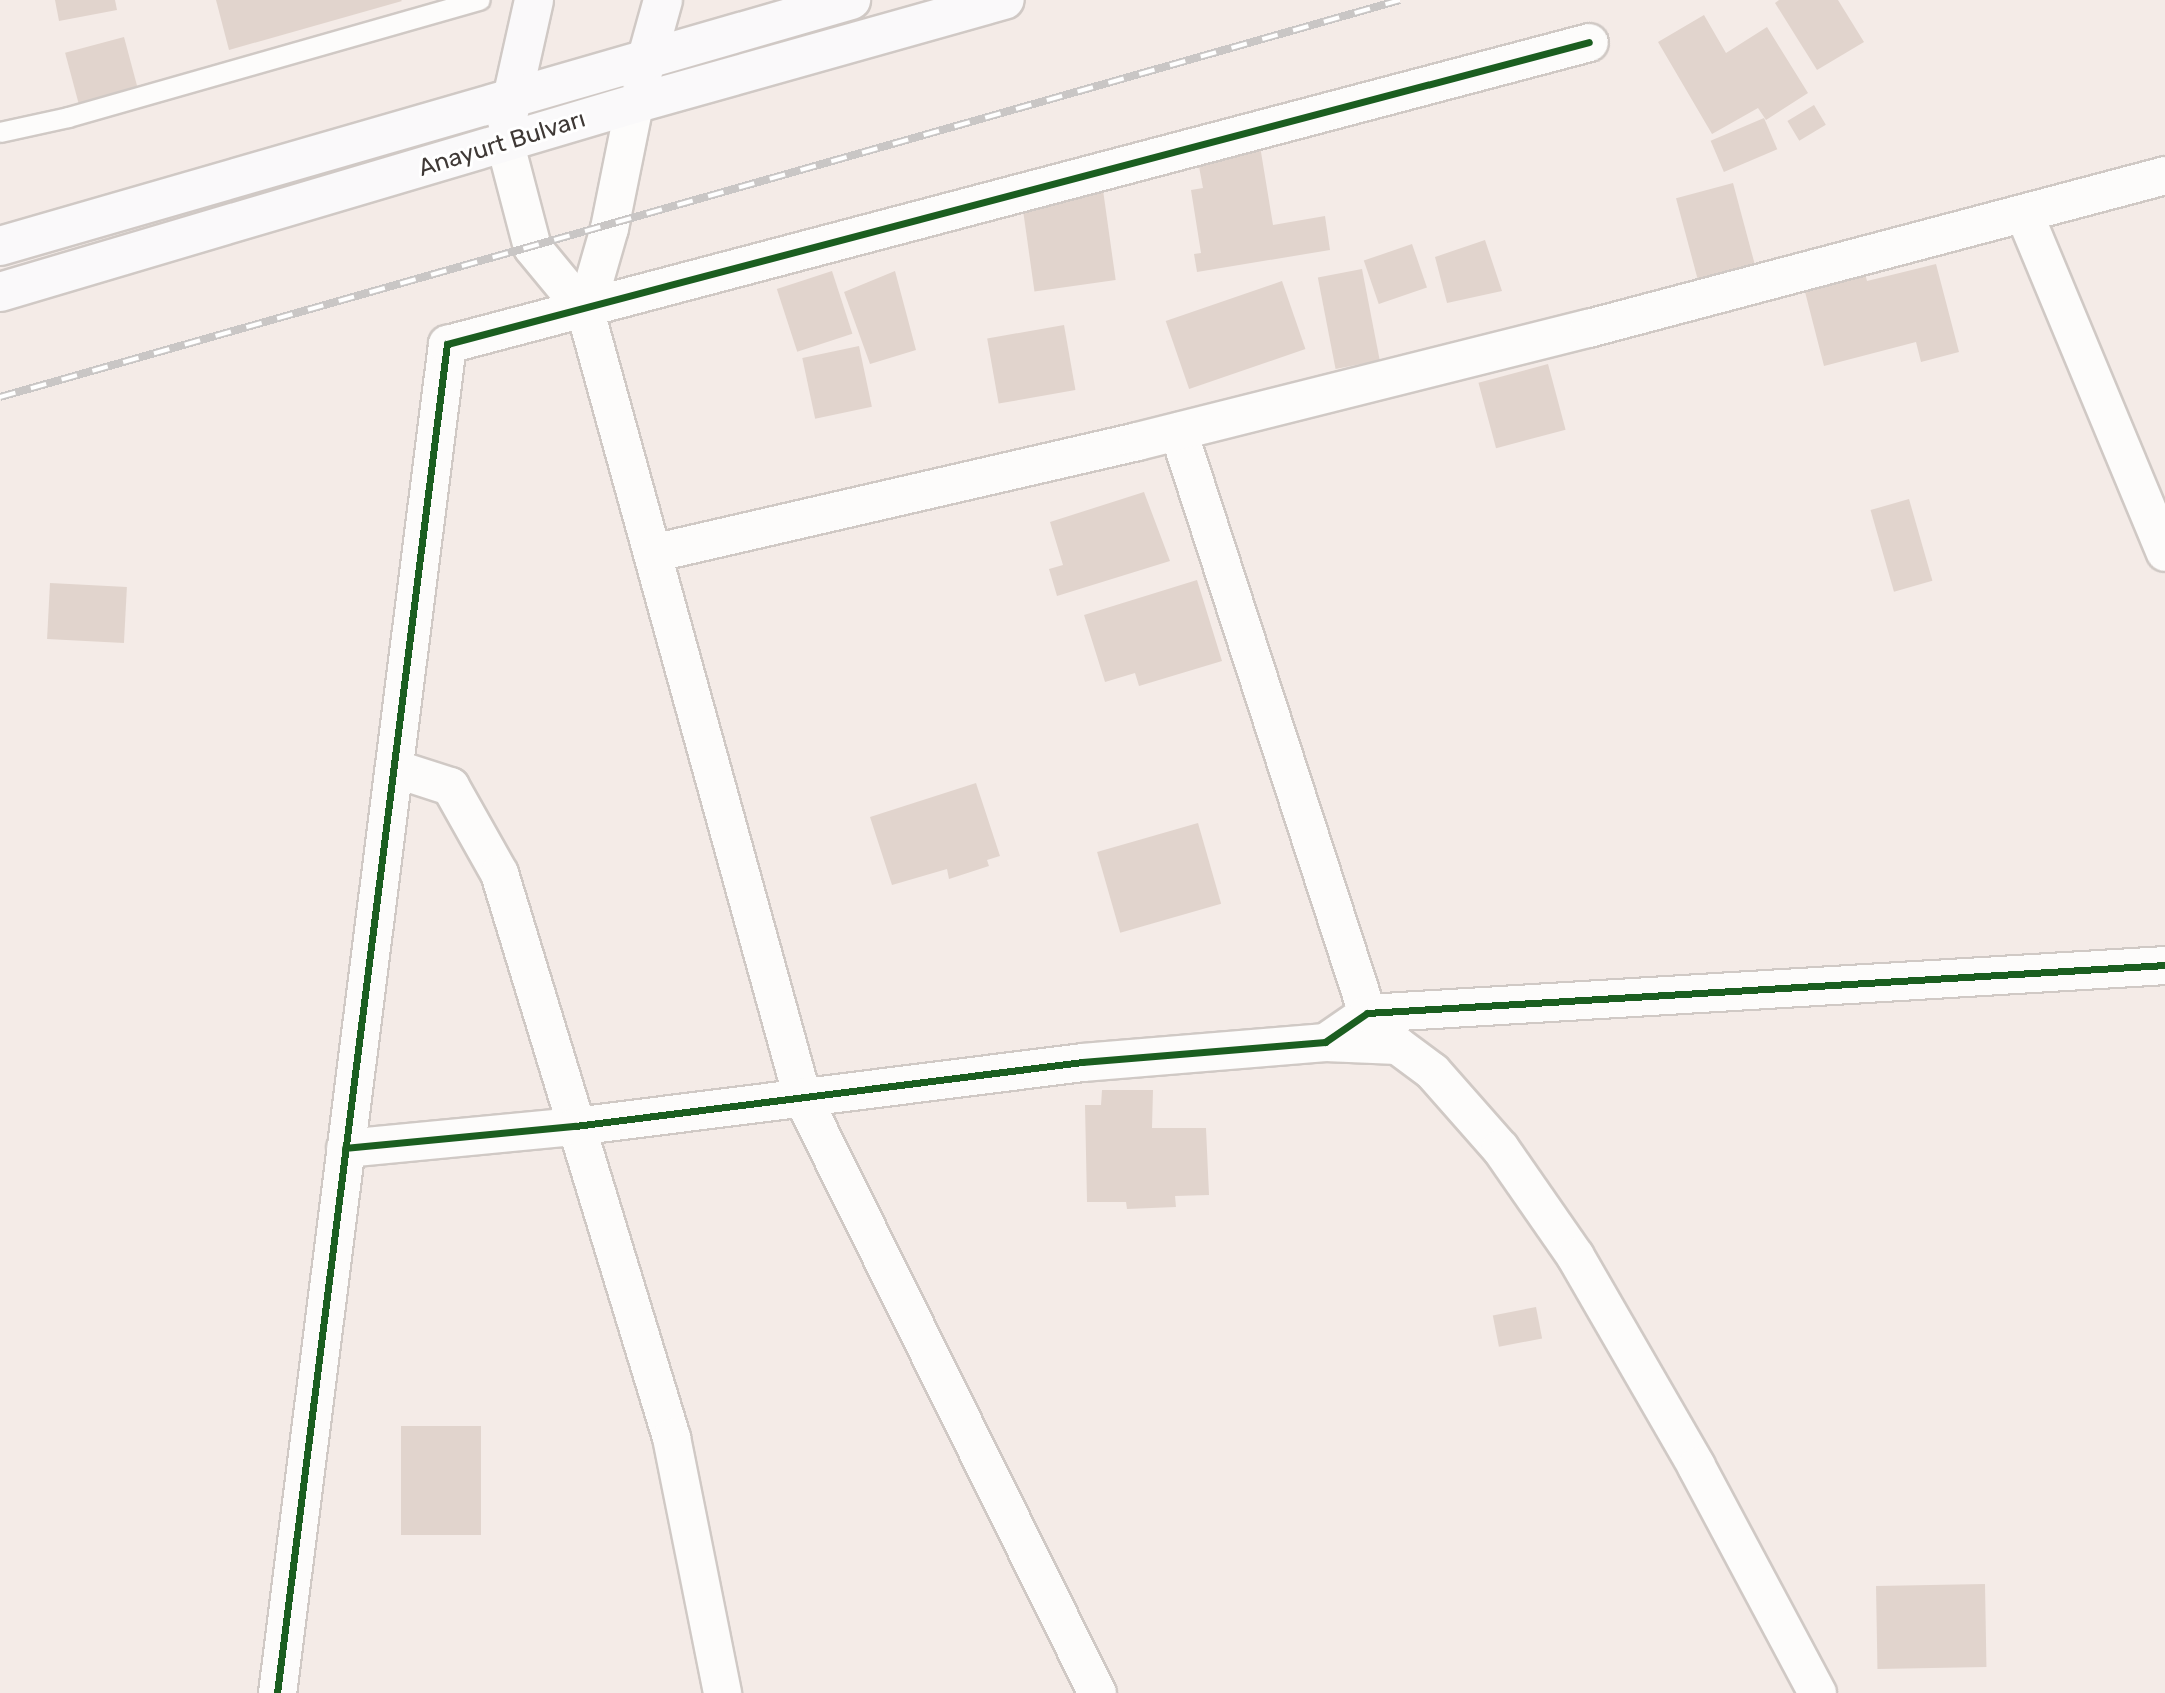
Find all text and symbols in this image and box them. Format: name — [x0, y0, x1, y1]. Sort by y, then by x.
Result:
street label: Anayurt Bulvarı — [415, 105, 589, 183]

